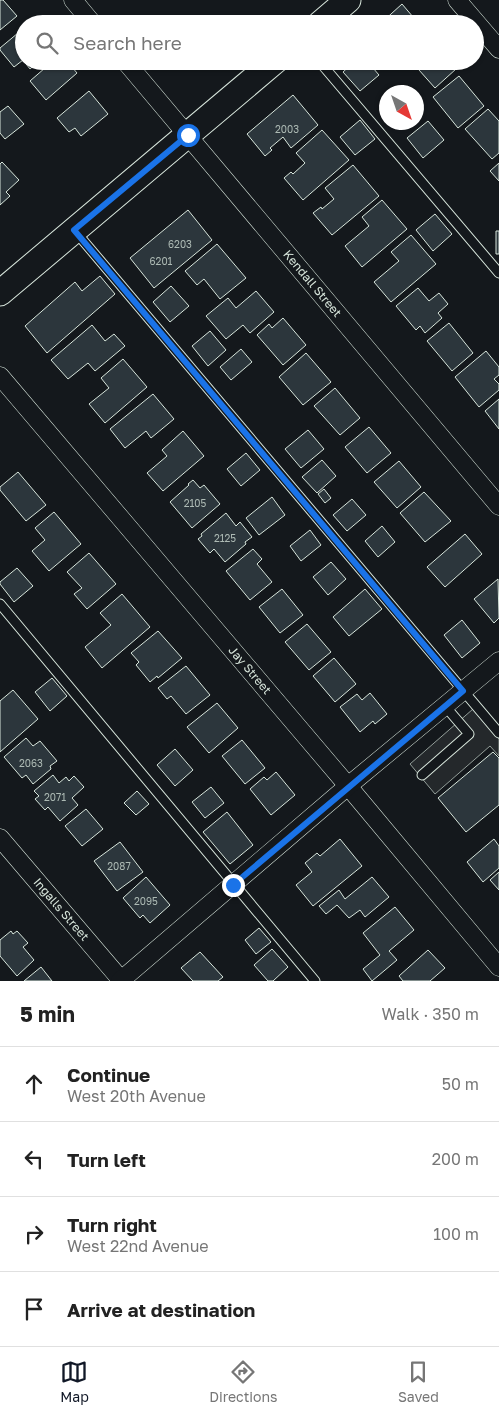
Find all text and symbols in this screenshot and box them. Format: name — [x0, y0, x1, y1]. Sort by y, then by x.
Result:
search box — [15, 15, 484, 70]
icon: search — [33, 29, 61, 57]
text: Search here — [73, 31, 182, 54]
north arrow — [379, 85, 424, 130]
house number: 2003 — [275, 123, 299, 135]
route start — [177, 124, 200, 147]
house number: 6203 — [168, 238, 192, 250]
street label: Kendall Street — [280, 247, 345, 320]
house number: 6201 — [150, 255, 173, 267]
house number: 2105 — [184, 497, 207, 509]
house number: 2125 — [214, 532, 236, 544]
street label: Jay Street — [226, 643, 275, 697]
house number: 2063 — [19, 757, 43, 769]
house number: 2071 — [44, 791, 66, 803]
house number: 2087 — [107, 860, 131, 872]
route end — [222, 874, 245, 897]
street label: Ingalls Street — [30, 875, 93, 944]
house number: 2095 — [134, 895, 158, 907]
text: 5 min — [20, 1001, 75, 1027]
text: Walk · 350 m — [382, 1004, 479, 1024]
text: Continue — [67, 1063, 150, 1086]
icon: ahead — [20, 1070, 48, 1098]
text: 50 m — [442, 1074, 479, 1094]
text: West 20th Avenue — [67, 1086, 206, 1106]
icon: left — [20, 1145, 48, 1173]
text: Turn left — [67, 1148, 146, 1171]
text: 200 m — [432, 1149, 479, 1169]
text: Turn right — [67, 1213, 157, 1236]
icon: right — [20, 1220, 48, 1248]
text: 100 m — [433, 1224, 479, 1244]
text: West 22nd Avenue — [67, 1236, 209, 1256]
icon: arrive — [20, 1295, 48, 1323]
text: Arrive at destination — [67, 1298, 255, 1321]
tab: Map — [60, 1358, 89, 1405]
tab: Directions — [209, 1358, 278, 1405]
tab: Saved — [398, 1358, 439, 1405]

